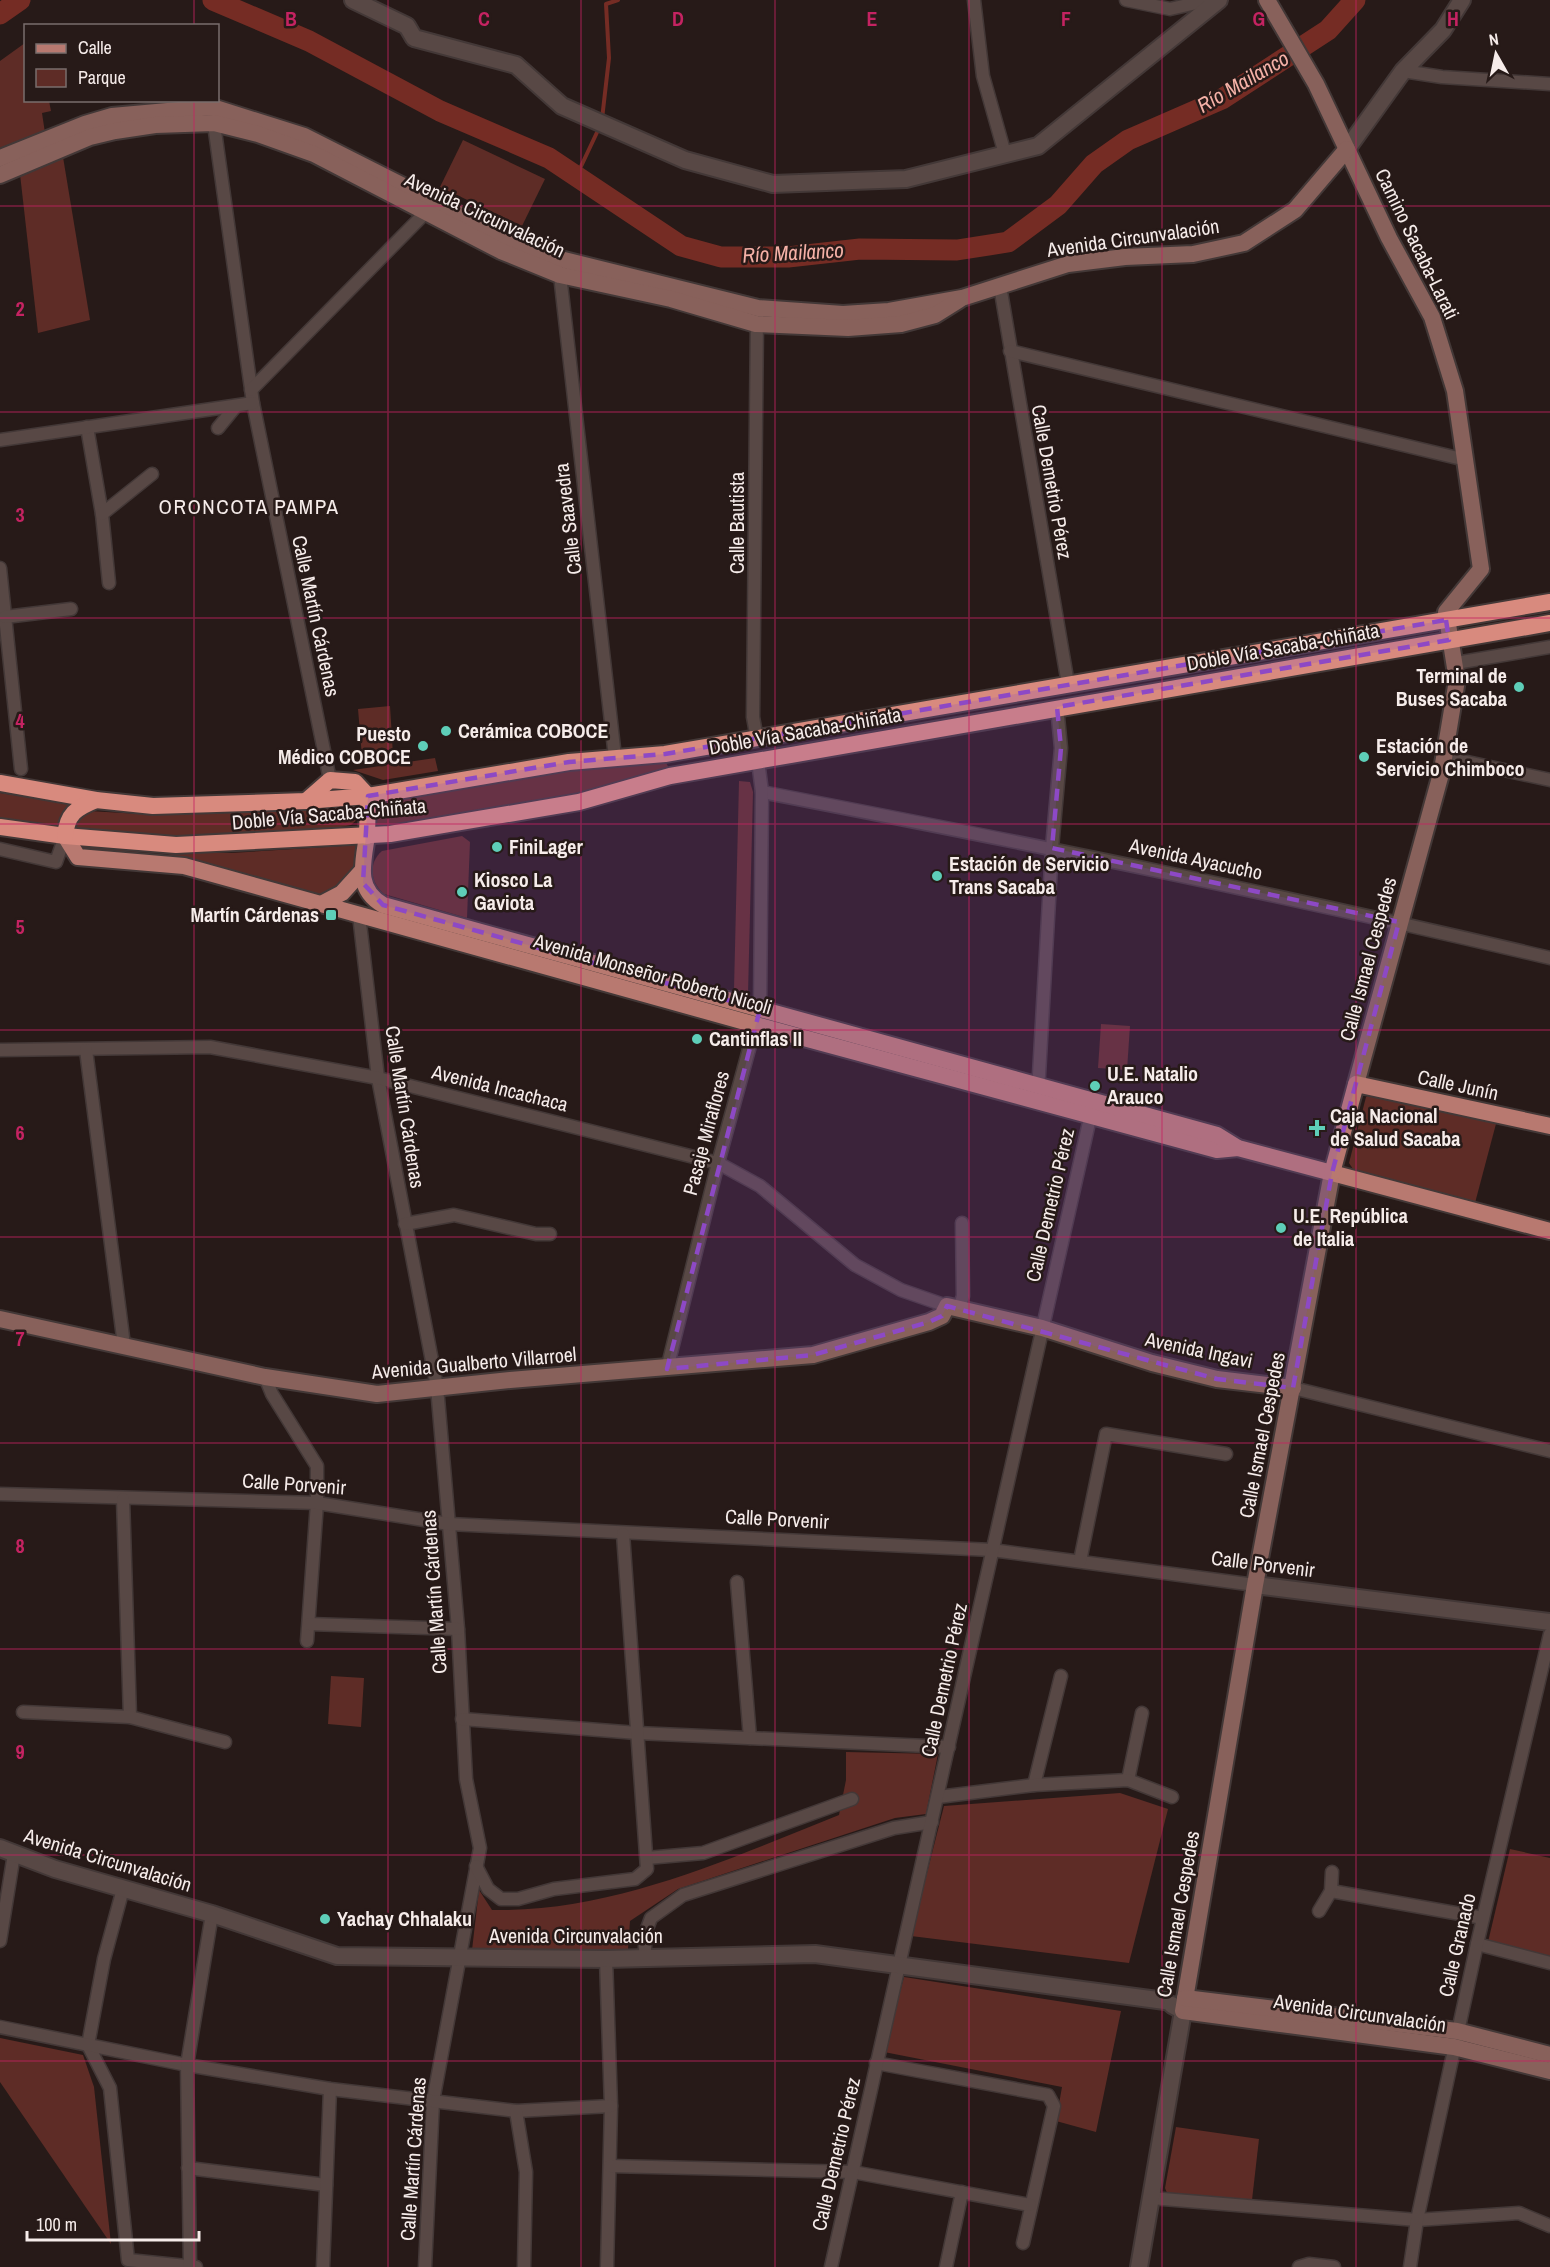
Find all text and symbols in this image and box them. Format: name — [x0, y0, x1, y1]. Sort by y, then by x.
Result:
text: B — [285, 5, 297, 32]
text: C — [478, 5, 490, 32]
text: D — [672, 5, 684, 32]
text: E — [867, 5, 878, 32]
text: F — [1061, 5, 1071, 32]
text: G — [1253, 5, 1265, 32]
text: H — [1447, 5, 1459, 32]
legend — [24, 24, 219, 102]
north arrow — [1466, 24, 1526, 84]
text: N — [1487, 28, 1500, 51]
text: Calle — [78, 35, 112, 60]
water label: Río Mailanco — [1192, 44, 1294, 119]
text: Parque — [78, 65, 126, 90]
street label: Camino Sacaba-Larati — [1369, 164, 1466, 324]
street label: Avenida Circunvalación — [400, 165, 570, 264]
street label: Avenida Circunvalación — [1044, 212, 1221, 263]
water label: Río Mailanco — [742, 235, 844, 270]
text: 2 — [15, 295, 25, 322]
street label: Calle Demetrio Pérez — [1026, 402, 1079, 561]
street label: Calle Saavedra — [547, 462, 588, 576]
street label: Calle Bautista — [723, 472, 750, 574]
district label: ORONCOTA PAMPA — [159, 492, 339, 521]
text: 3 — [15, 501, 25, 528]
street label: Calle Martín Cárdenas — [286, 533, 347, 699]
street label: Doble Vía Sacaba-Chiñata — [1185, 616, 1381, 677]
place label: Terminal de Buses Sacaba — [1396, 662, 1507, 712]
marker: Terminal de Buses Sacaba — [1512, 680, 1526, 694]
street label: Doble Vía Sacaba-Chiñata — [707, 700, 903, 761]
text: 4 — [15, 707, 25, 734]
place label: Cerámica COBOCE — [458, 717, 608, 744]
place label: Puesto Médico COBOCE — [278, 720, 411, 770]
marker: Cerámica COBOCE — [439, 724, 453, 738]
place label: Estación de Servicio Chimboco — [1376, 732, 1525, 782]
marker: Puesto Médico COBOCE — [416, 739, 430, 753]
marker: Estación de Servicio Chimboco — [1357, 750, 1371, 764]
street label: Doble Vía Sacaba-Chiñata — [231, 792, 427, 835]
street label: Avenida Ayacucho — [1126, 831, 1265, 886]
place label: FiniLager — [509, 833, 583, 860]
marker: FiniLager — [490, 840, 504, 854]
place label: Estación de Servicio Trans Sacaba — [949, 850, 1109, 900]
place label: Kiosco La Gaviota — [474, 866, 552, 916]
marker: Estación de Servicio Trans Sacaba — [930, 869, 944, 883]
street label: Calle Ismael Cespedes — [1333, 874, 1402, 1044]
marker: Kiosco La Gaviota — [455, 885, 469, 899]
place label: Martín Cárdenas — [191, 901, 319, 928]
marker: Martín Cárdenas — [324, 908, 338, 922]
text: 5 — [15, 913, 25, 940]
street label: Avenida Monseñor Roberto Nicoli — [530, 926, 775, 1021]
street label: Calle Martín Cárdenas — [379, 1024, 432, 1190]
place label: Cantinflas II — [709, 1025, 802, 1052]
marker: Cantinflas II — [690, 1032, 704, 1046]
street label: Avenida Incachaca — [428, 1057, 571, 1117]
place label: U.E. Natalio Arauco — [1107, 1060, 1198, 1110]
street label: Calle Junín — [1415, 1063, 1501, 1106]
street label: Pasaje Miraflores — [676, 1068, 735, 1198]
marker: U.E. Natalio Arauco — [1088, 1079, 1102, 1093]
place label: Caja Nacional de Salud Sacaba — [1330, 1102, 1460, 1152]
text: 6 — [15, 1119, 25, 1146]
marker: Caja Nacional de Salud Sacaba — [1308, 1119, 1326, 1137]
street label: Calle Demetrio Pérez — [1019, 1125, 1080, 1284]
place label: U.E. República de Italia — [1293, 1202, 1408, 1252]
marker: U.E. República de Italia — [1274, 1221, 1288, 1235]
text: 7 — [15, 1325, 25, 1352]
street label: Avenida Ingavi — [1142, 1325, 1255, 1374]
street label: Avenida Gualberto Villarroel — [369, 1340, 577, 1385]
street label: Calle Ismael Cespedes — [1232, 1350, 1291, 1520]
street label: Calle Porvenir — [241, 1466, 347, 1501]
street label: Calle Porvenir — [724, 1502, 830, 1535]
street label: Calle Martín Cárdenas — [414, 1509, 453, 1675]
text: 8 — [15, 1532, 25, 1559]
street label: Calle Porvenir — [1210, 1544, 1317, 1583]
street label: Calle Demetrio Pérez — [914, 1600, 973, 1759]
text: 9 — [15, 1738, 25, 1765]
street label: Avenida Circunvalación — [20, 1821, 195, 1898]
street label: Calle Ismael Cespedes — [1150, 1829, 1205, 1999]
street label: Calle Granado — [1431, 1890, 1482, 1999]
place label: Yachay Chhalaku — [337, 1905, 472, 1932]
marker: Yachay Chhalaku — [318, 1912, 332, 1926]
street label: Avenida Circunvalación — [488, 1922, 663, 1949]
street label: Avenida Circunvalación — [1271, 1987, 1448, 2038]
street label: Calle Demetrio Pérez — [805, 2074, 866, 2233]
street label: Calle Martín Cárdenas — [393, 2076, 432, 2242]
scale bar — [27, 2204, 200, 2242]
text: 100 m — [36, 2212, 77, 2237]

